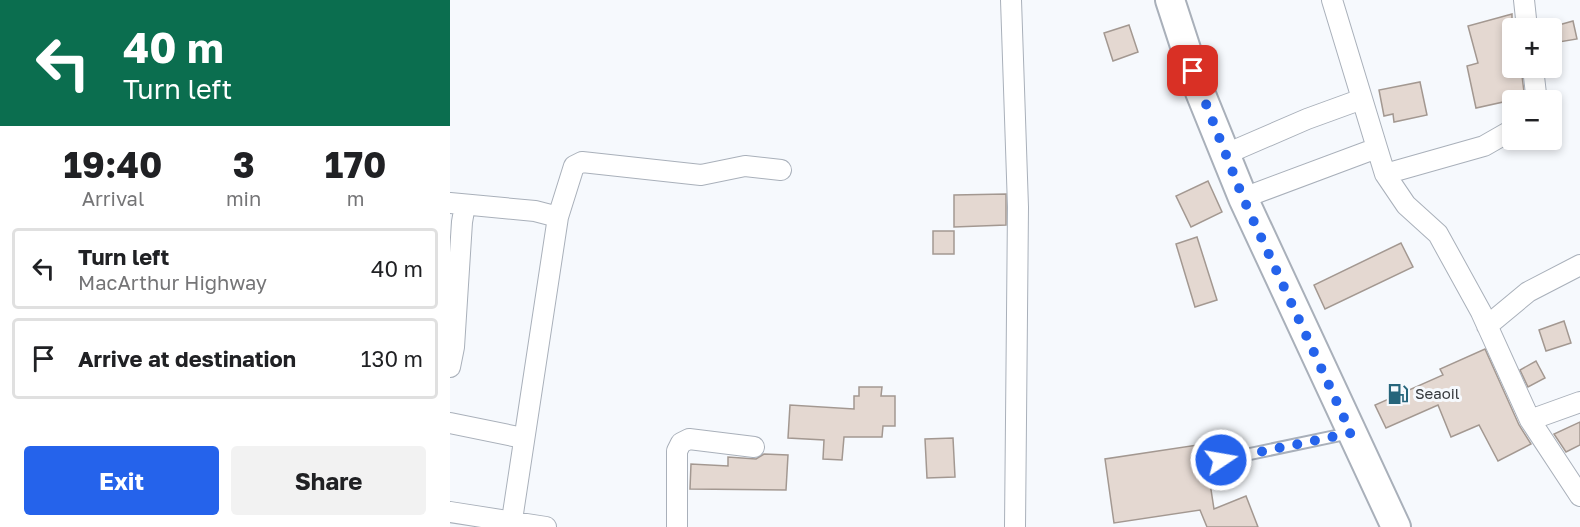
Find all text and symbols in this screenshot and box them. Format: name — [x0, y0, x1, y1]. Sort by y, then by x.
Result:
map controls — [1502, 18, 1562, 150]
button: + — [1502, 18, 1562, 78]
text: 40 m — [123, 22, 224, 72]
icon: left — [24, 24, 102, 102]
pin — [1167, 45, 1218, 96]
icon: arrive — [1176, 54, 1209, 87]
text: Turn left — [123, 73, 232, 105]
button: − — [1502, 90, 1562, 150]
text: 19:40 — [64, 143, 162, 186]
text: 3 — [233, 143, 255, 186]
text: 170 — [325, 143, 386, 186]
text: Arrival — [82, 186, 144, 210]
text: min — [226, 186, 261, 210]
text: m — [347, 186, 364, 210]
text: Turn left — [78, 243, 169, 270]
icon: left — [27, 252, 60, 285]
text: 40 m — [371, 255, 423, 282]
text: MacArthur Highway — [78, 270, 267, 294]
icon: arrive — [27, 342, 60, 375]
text: Arrive at destination — [78, 345, 296, 372]
text: 130 m — [361, 345, 423, 372]
fuel station icon: Seaoil — [1386, 382, 1410, 406]
place label: Seaoil — [1415, 384, 1460, 402]
position arrow — [1189, 428, 1253, 492]
button: Exit — [24, 446, 219, 515]
button: Share — [231, 446, 426, 515]

